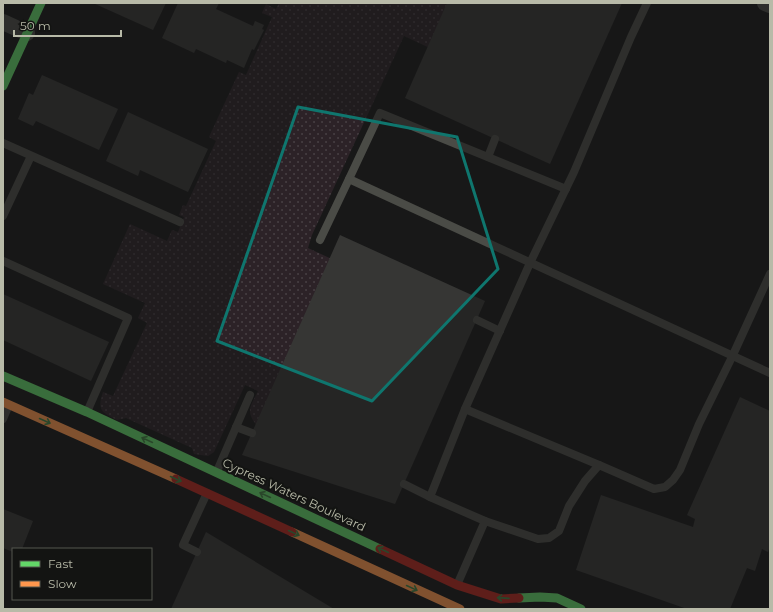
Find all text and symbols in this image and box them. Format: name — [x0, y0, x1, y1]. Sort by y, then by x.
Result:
scale bar — [14, 12, 121, 38]
text: 50 m — [20, 18, 51, 33]
one-way arrow — [38, 418, 50, 425]
one-way arrow — [142, 436, 154, 443]
street label: Cypress Waters Boulevard — [220, 455, 368, 534]
one-way arrow — [170, 476, 182, 483]
one-way arrow — [260, 491, 272, 498]
one-way arrow — [288, 530, 300, 537]
one-way arrow — [377, 546, 389, 553]
legend — [12, 548, 152, 600]
text: Fast — [48, 556, 73, 571]
text: Slow — [48, 576, 77, 591]
one-way arrow — [406, 585, 418, 592]
one-way arrow — [497, 594, 510, 602]

